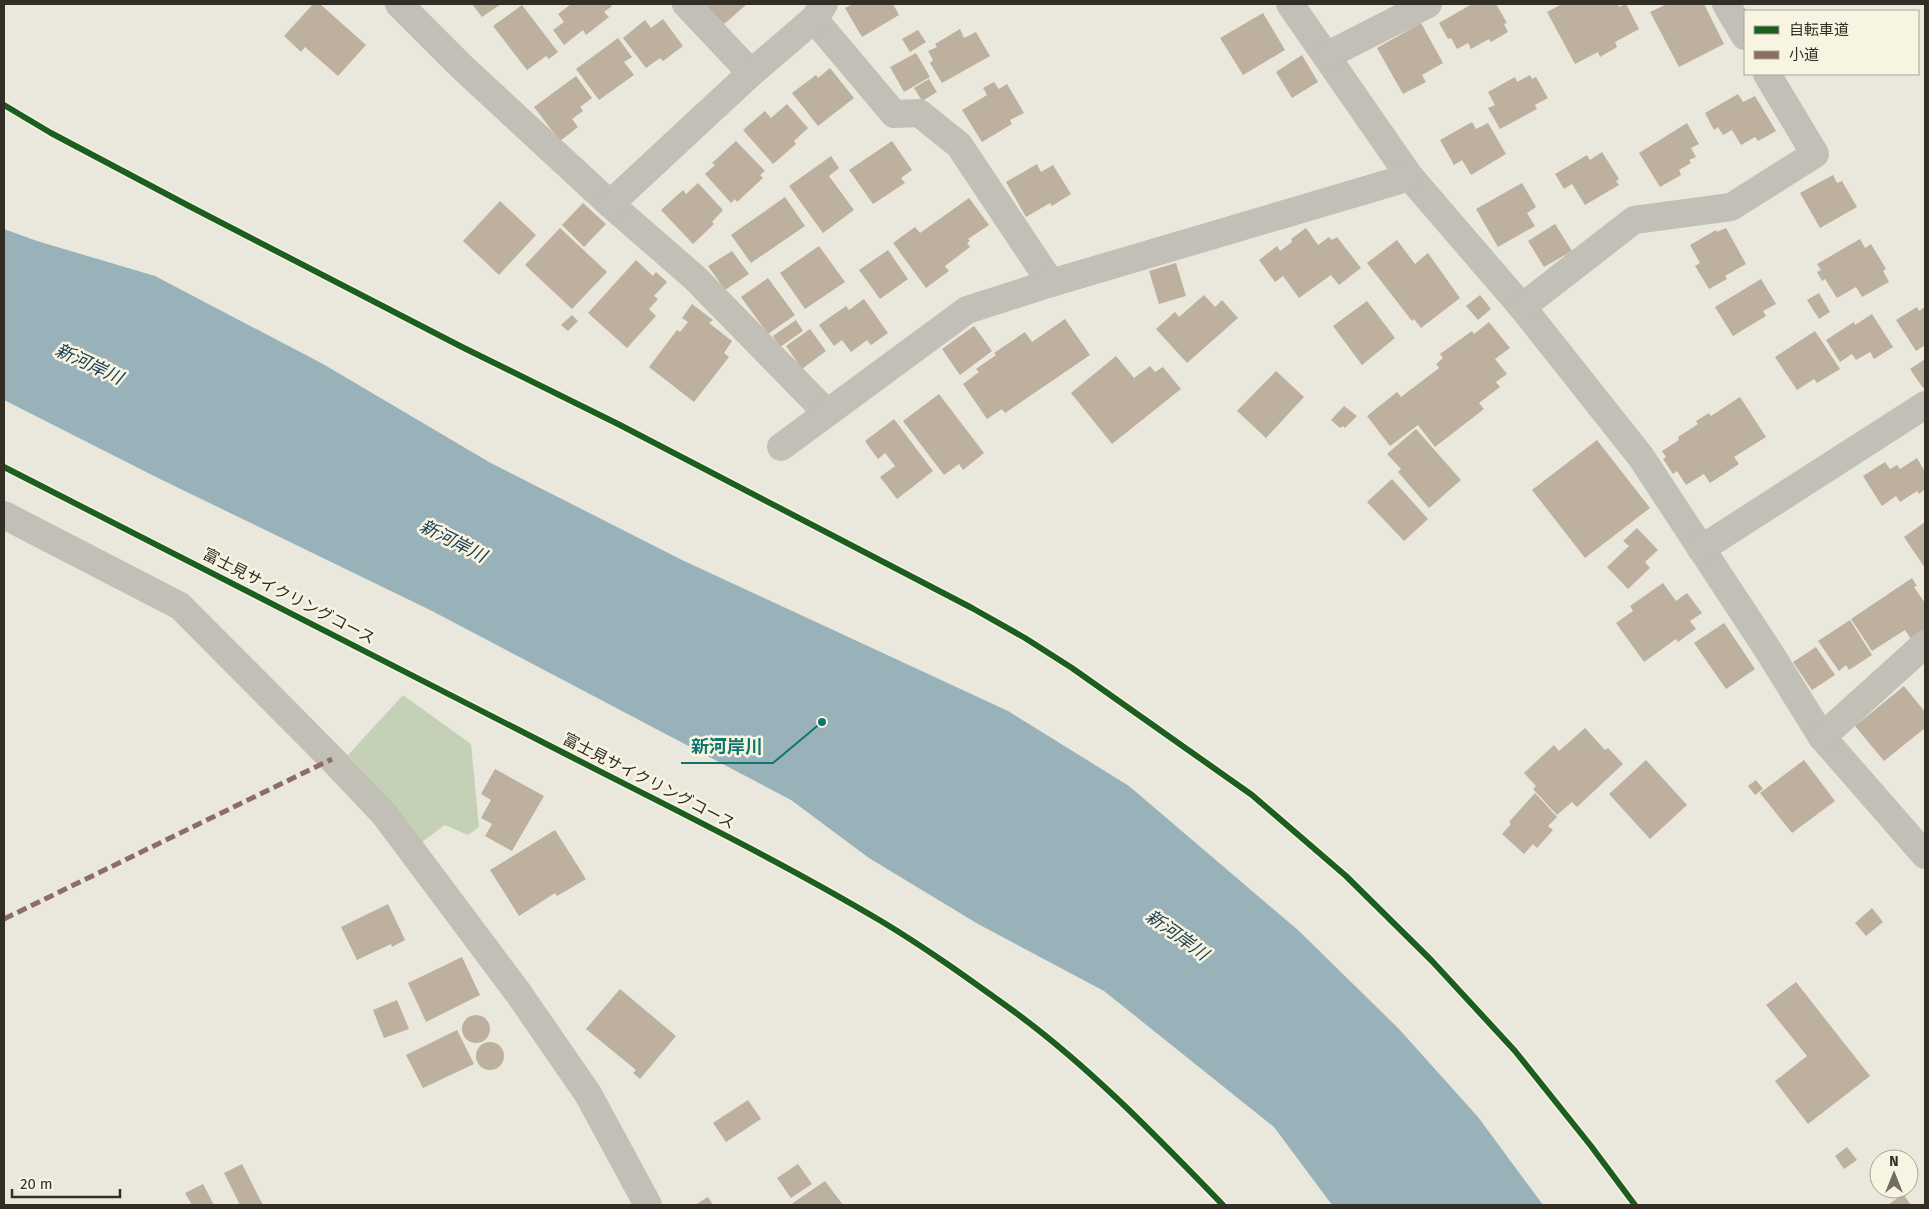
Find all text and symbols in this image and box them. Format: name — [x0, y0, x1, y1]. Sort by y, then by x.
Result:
legend — [1744, 10, 1919, 75]
text: 自転車道 — [1789, 21, 1849, 39]
text: 小道 — [1789, 46, 1819, 64]
water label: 新河岸川 — [52, 339, 128, 390]
water label: 新河岸川 — [416, 515, 492, 568]
street label: 富士見サイクリングコース — [200, 544, 378, 648]
street label: 富士見サイクリングコース — [560, 729, 738, 833]
callout: 新河岸川 — [681, 730, 773, 763]
text: 新河岸川 — [691, 736, 763, 758]
water label: 新河岸川 — [1141, 905, 1214, 966]
north arrow — [1869, 1149, 1919, 1199]
text: N — [1889, 1153, 1899, 1170]
scale bar — [12, 1166, 120, 1198]
text: 20 m — [20, 1175, 53, 1193]

